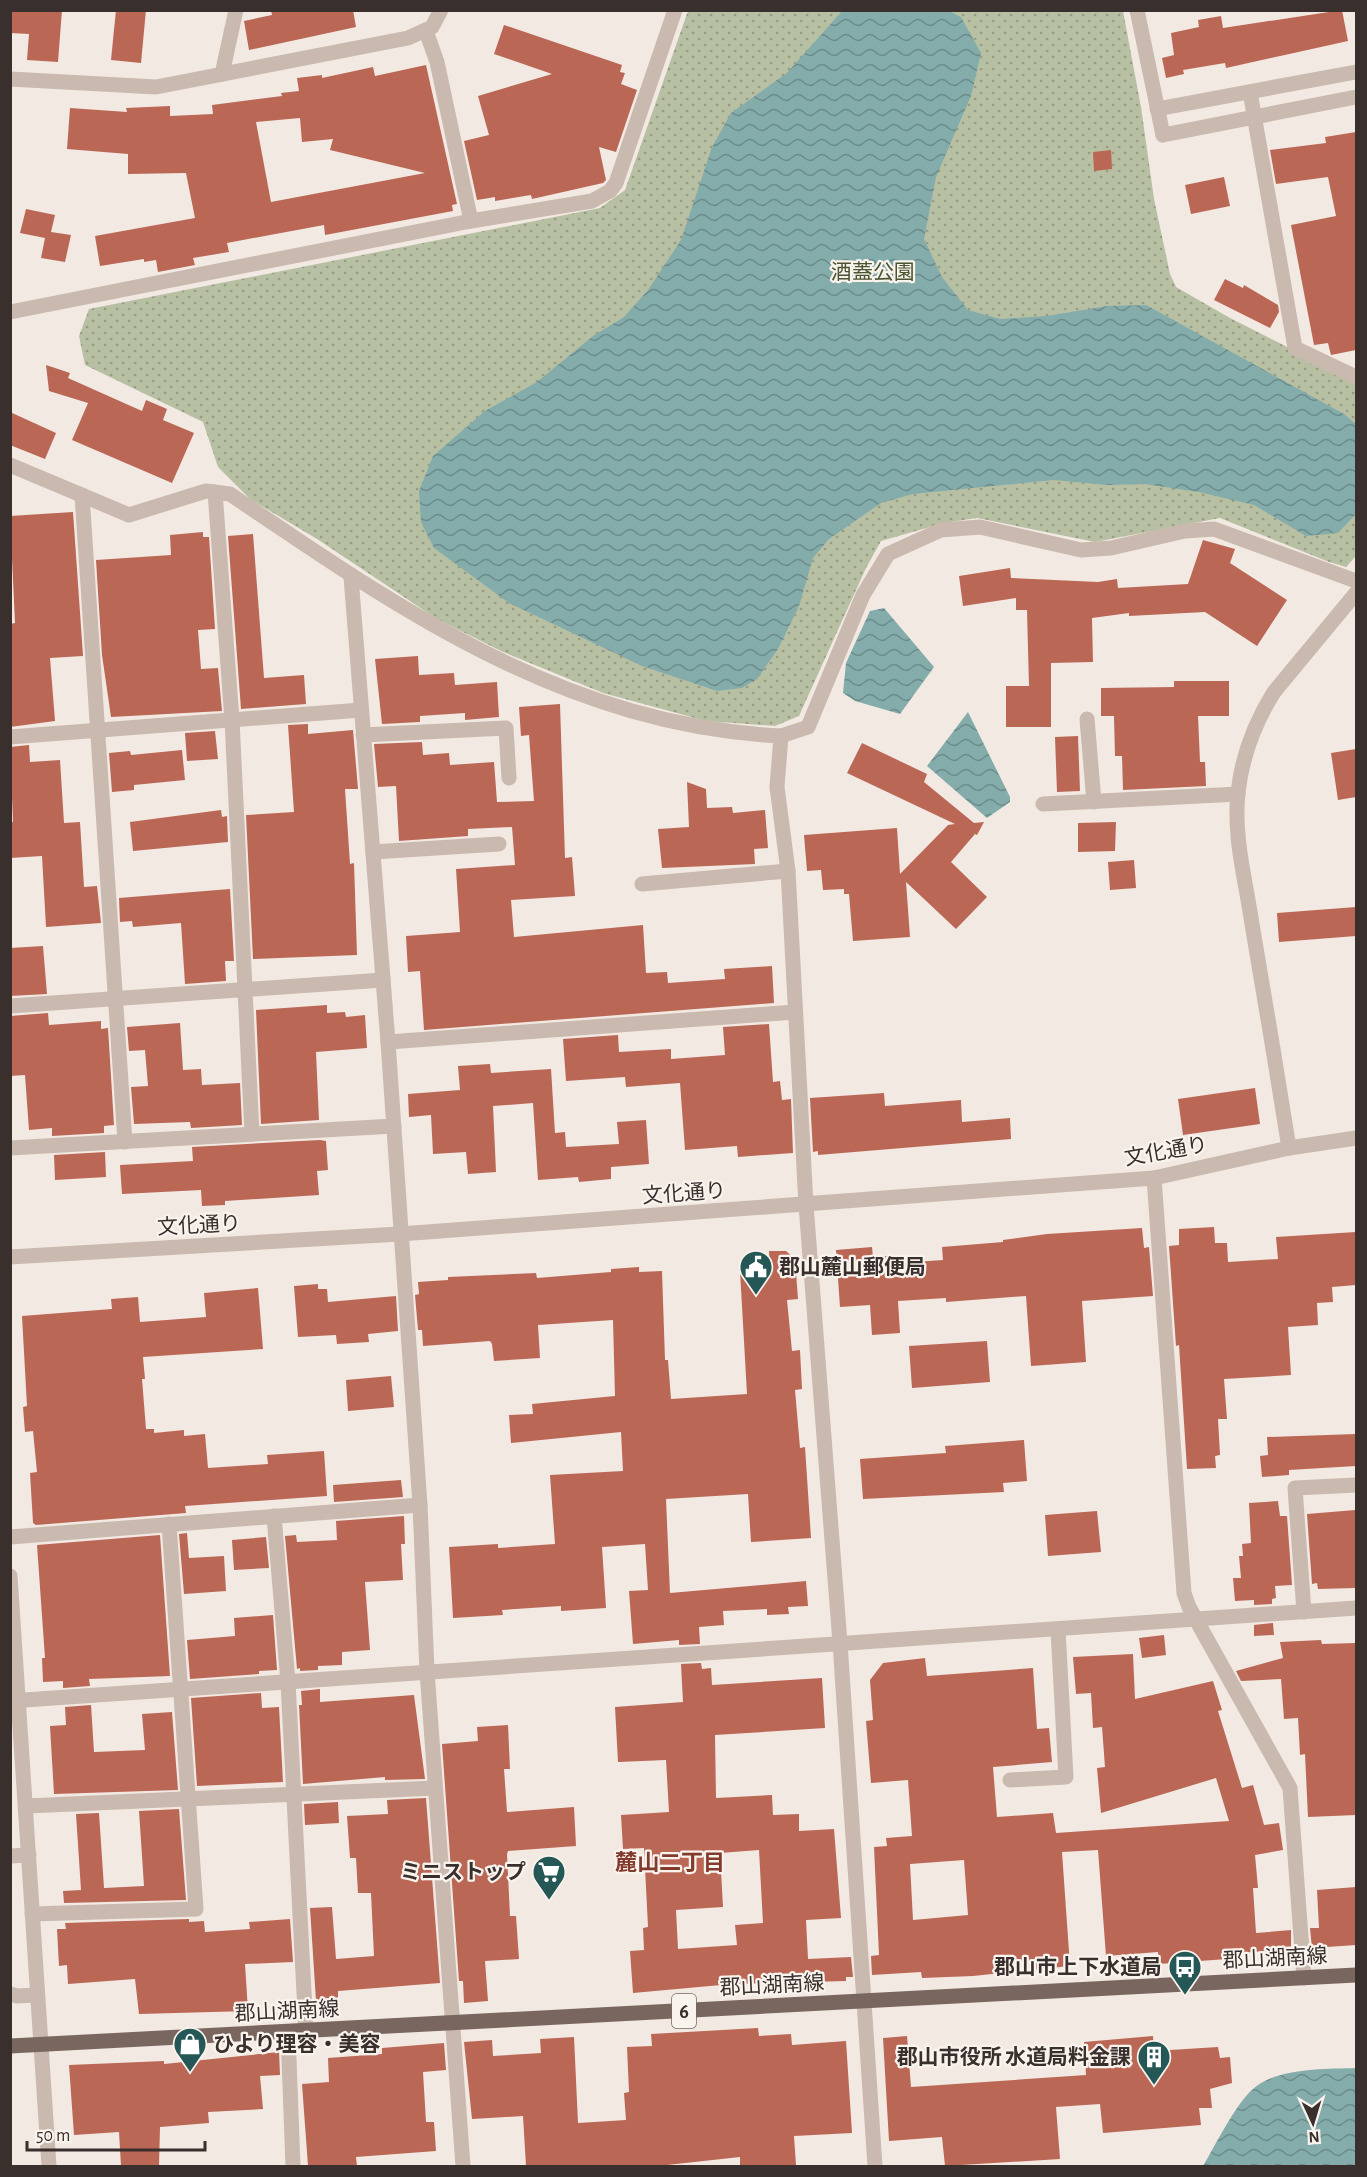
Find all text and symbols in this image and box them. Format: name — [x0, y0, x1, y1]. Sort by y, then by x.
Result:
park label: 酒蓋公園 — [831, 261, 915, 283]
street label: 文化通り — [1123, 1133, 1209, 1169]
street label: 文化通り — [641, 1179, 727, 1207]
street label: 文化通り — [156, 1212, 242, 1238]
public building icon: 郡山麓山郵便局 — [738, 1249, 774, 1296]
place label: 郡山麓山郵便局 — [779, 1256, 926, 1278]
district label: 麓山二丁目 — [615, 1851, 725, 1874]
supermarket icon: ミニストップ — [531, 1854, 567, 1901]
place label: ミニストップ — [400, 1861, 526, 1883]
street label: 郡山湖南線 — [1222, 1944, 1328, 1972]
bus stop icon: 郡山市上下水道局 — [1167, 1949, 1203, 1996]
place label: 郡山市上下水道局 — [994, 1955, 1162, 1978]
street label: 郡山湖南線 — [719, 1971, 825, 1999]
road number: 6 — [672, 1994, 696, 2028]
street label: 郡山湖南線 — [234, 1997, 340, 2025]
shop icon: ひより理容・美容 — [172, 2026, 208, 2073]
place label: ひより理容・美容 — [213, 2033, 381, 2055]
building icon: 郡山市役所 水道局料金課 — [1136, 2039, 1172, 2086]
place label: 郡山市役所 水道局料金課 — [897, 2045, 1131, 2068]
north arrow — [1283, 2093, 1343, 2153]
scale bar — [27, 2114, 206, 2152]
text: 50 m — [36, 2127, 70, 2145]
text: N — [1308, 2129, 1320, 2145]

